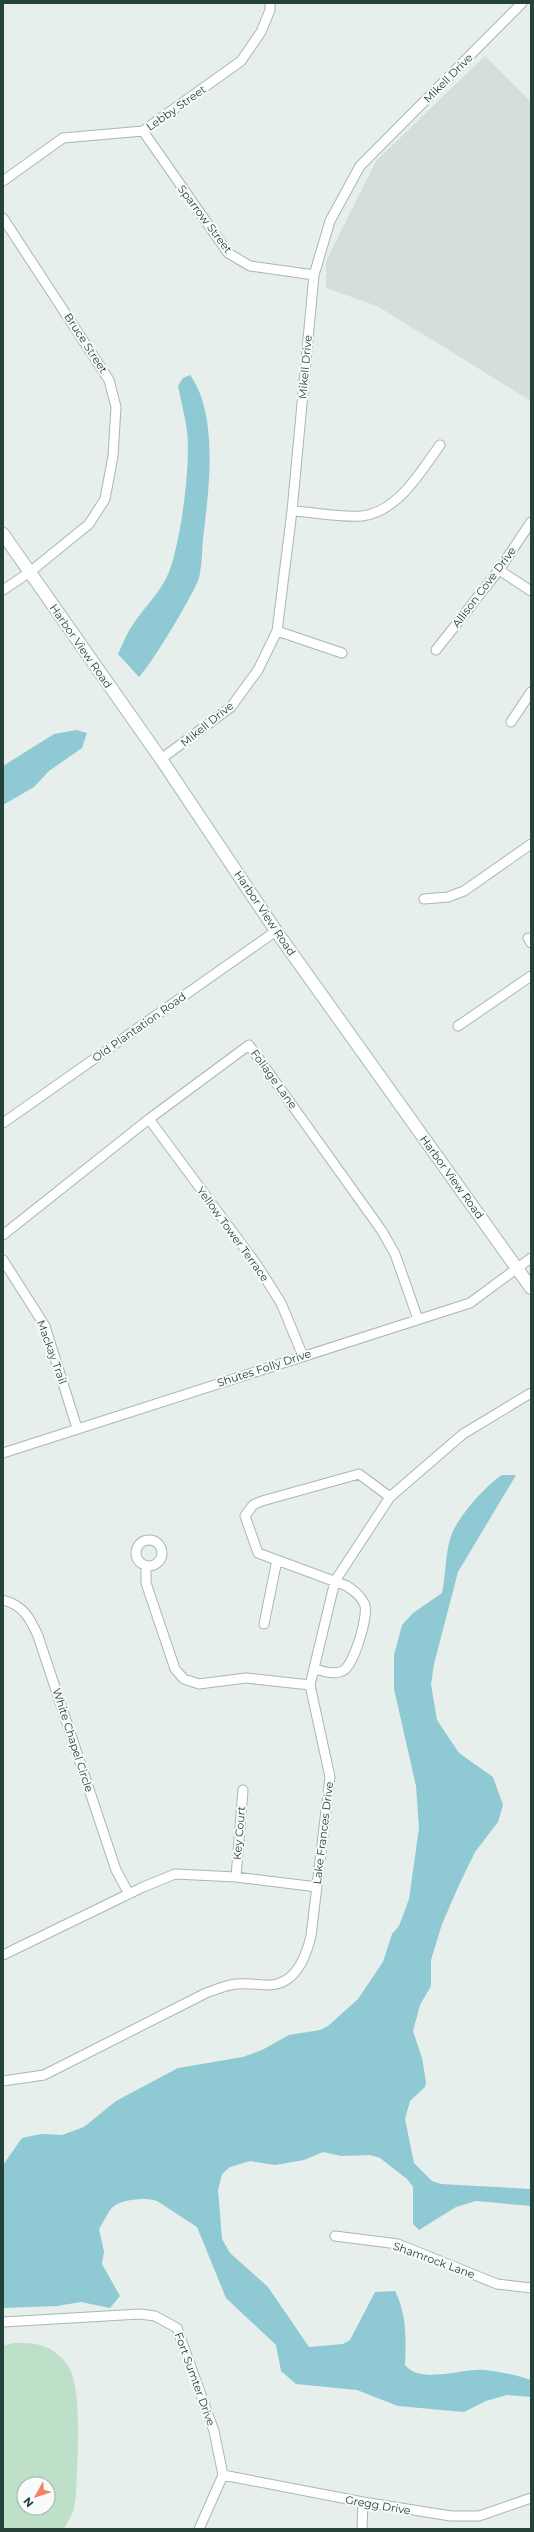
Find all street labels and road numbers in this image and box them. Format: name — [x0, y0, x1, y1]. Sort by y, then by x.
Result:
street label: Mikell Drive — [420, 50, 476, 106]
street label: Lebby Street — [143, 82, 209, 134]
street label: Sparrow Street — [175, 182, 236, 256]
street label: Bruce Street — [61, 310, 111, 376]
street label: Mikell Drive — [295, 334, 315, 400]
street label: Allison Cove Drive — [449, 543, 519, 630]
street label: Harbor View Road — [47, 601, 115, 691]
street label: Mikell Drive — [178, 698, 237, 750]
street label: Harbor View Road — [231, 868, 299, 958]
street label: Old Plantation Road — [89, 989, 189, 1065]
street label: Foliage Lane — [248, 1046, 300, 1112]
street label: Harbor View Road — [417, 1133, 487, 1221]
street label: Yellow Tower Terrace — [194, 1184, 272, 1284]
street label: Mackay Trail — [34, 1318, 70, 1386]
street label: Shutes Folly Drive — [215, 1346, 313, 1390]
street label: White Chapel Circle — [50, 1686, 97, 1794]
street label: Lake Frances Drive — [310, 1780, 336, 1885]
street label: Key Court — [230, 1805, 248, 1860]
street label: Shamrock Lane — [391, 2239, 477, 2281]
street label: Fort Sumter Drive — [172, 2330, 219, 2428]
street label: Gregg Drive — [344, 2492, 412, 2518]

